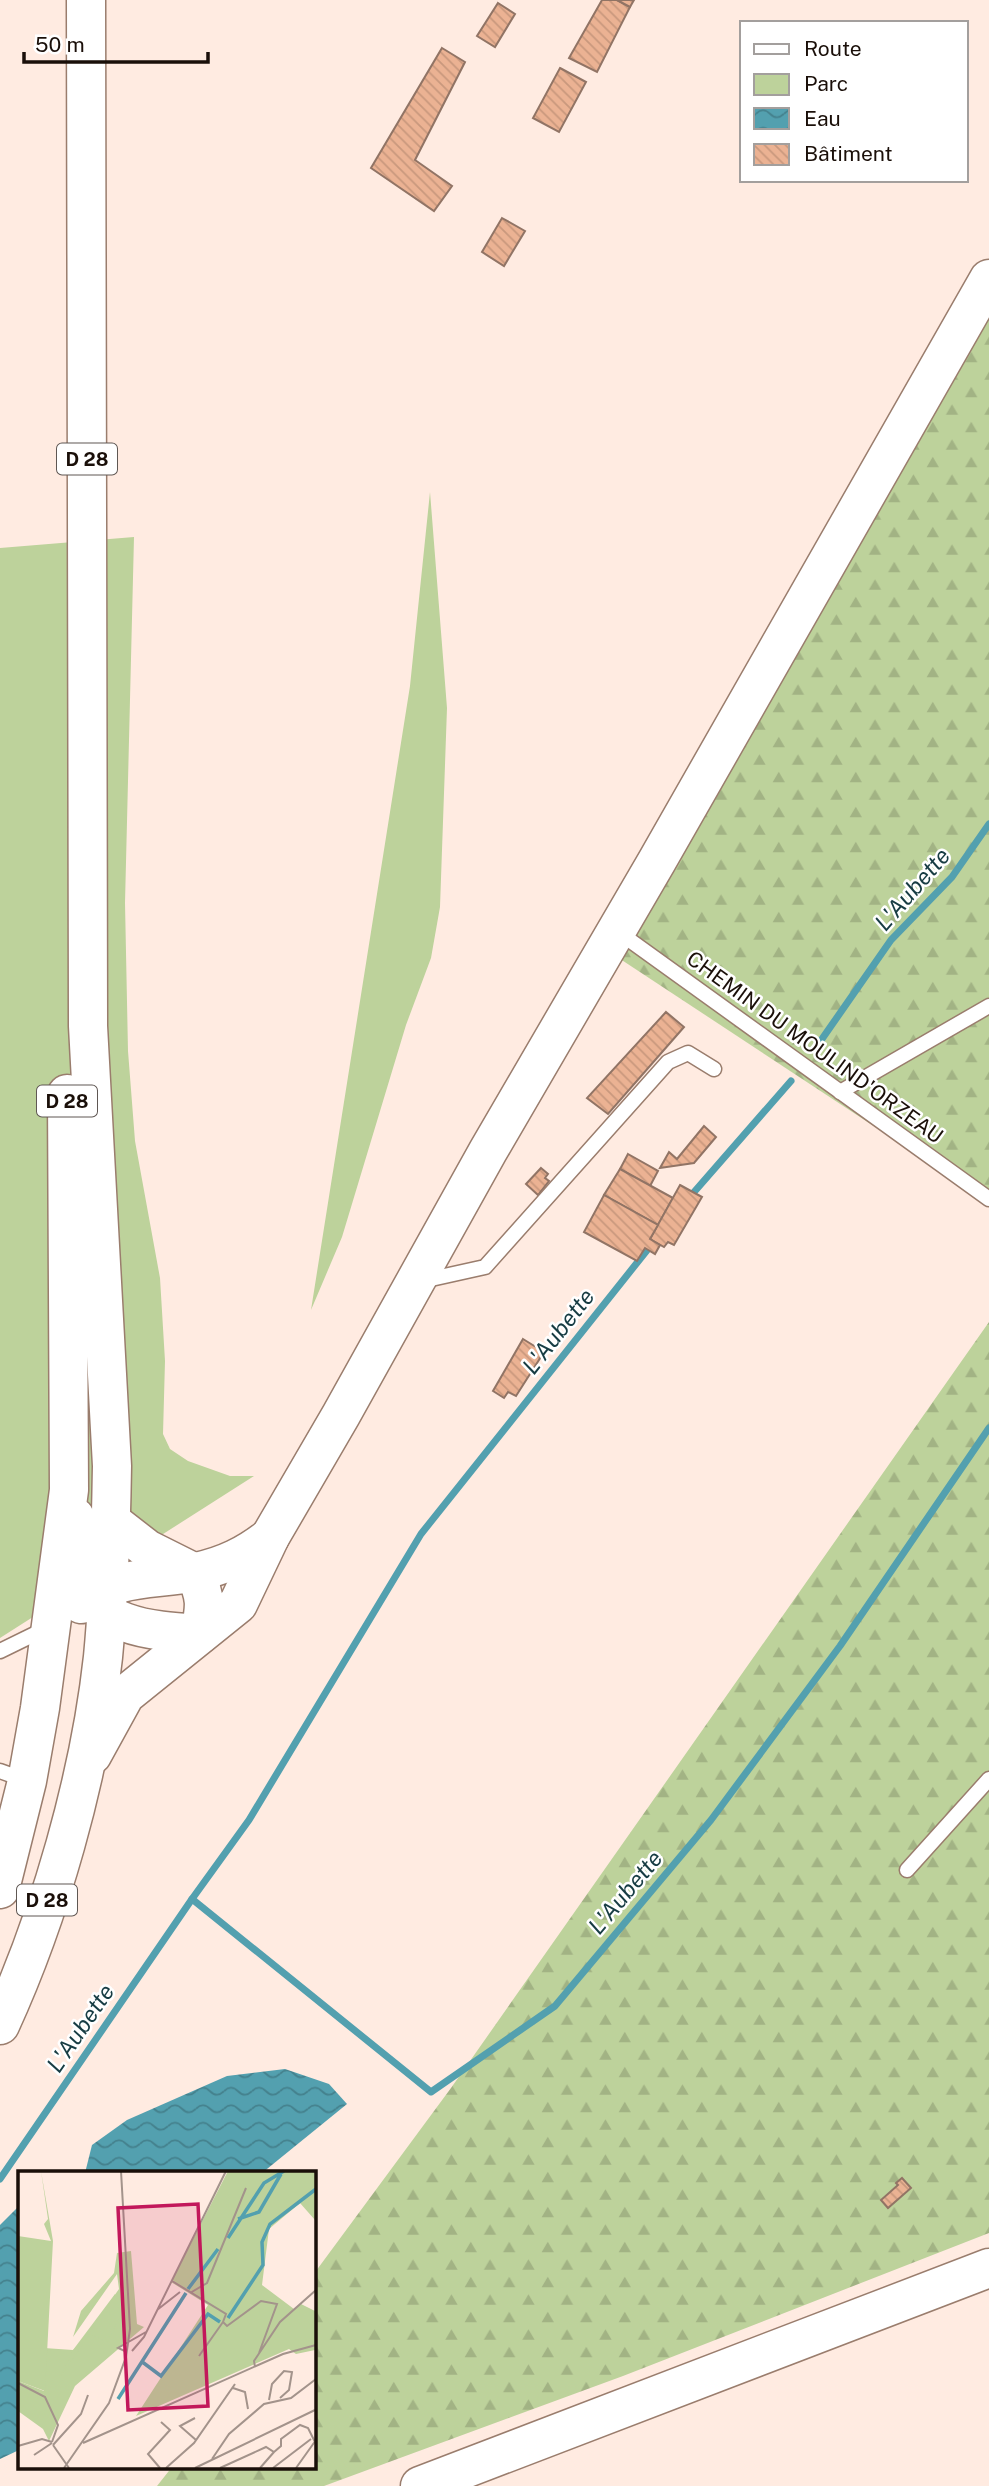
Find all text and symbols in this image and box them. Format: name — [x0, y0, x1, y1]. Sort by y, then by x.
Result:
scale bar — [24, 21, 208, 65]
legend — [740, 21, 968, 182]
text: 50 m — [35, 32, 85, 57]
text: Route — [804, 36, 862, 61]
text: Parc — [804, 71, 848, 96]
text: Eau — [804, 106, 841, 131]
text: Bâtiment — [804, 141, 893, 166]
road number: D 28 — [57, 444, 117, 474]
water label: L'Aubette — [869, 842, 955, 936]
street label: CHEMIN DU MOULIND'ORZEAU — [682, 946, 948, 1148]
road number: D 28 — [37, 1086, 97, 1116]
water label: L'Aubette — [516, 1283, 600, 1379]
water label: L'Aubette — [582, 1845, 668, 1939]
road number: D 28 — [17, 1884, 77, 1916]
water label: L'Aubette — [41, 1979, 119, 2077]
inset map — [18, 2171, 315, 2468]

